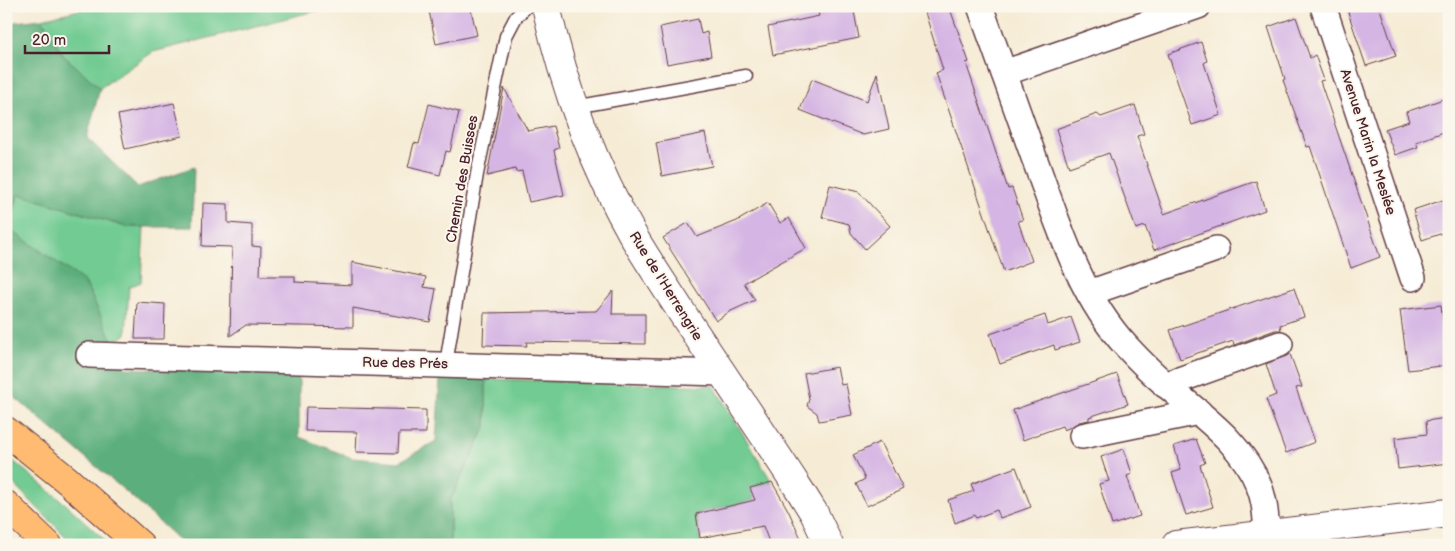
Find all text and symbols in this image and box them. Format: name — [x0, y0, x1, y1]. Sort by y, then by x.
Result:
scale bar — [25, 22, 109, 54]
text: 20 m — [32, 31, 66, 50]
street label: Avenue Marin la Meslée — [1336, 67, 1400, 217]
street label: Chemin des Buisses — [442, 114, 482, 244]
street label: Rue de l'Herrengrie — [626, 228, 706, 344]
street label: Rue des Prés — [362, 354, 448, 372]

